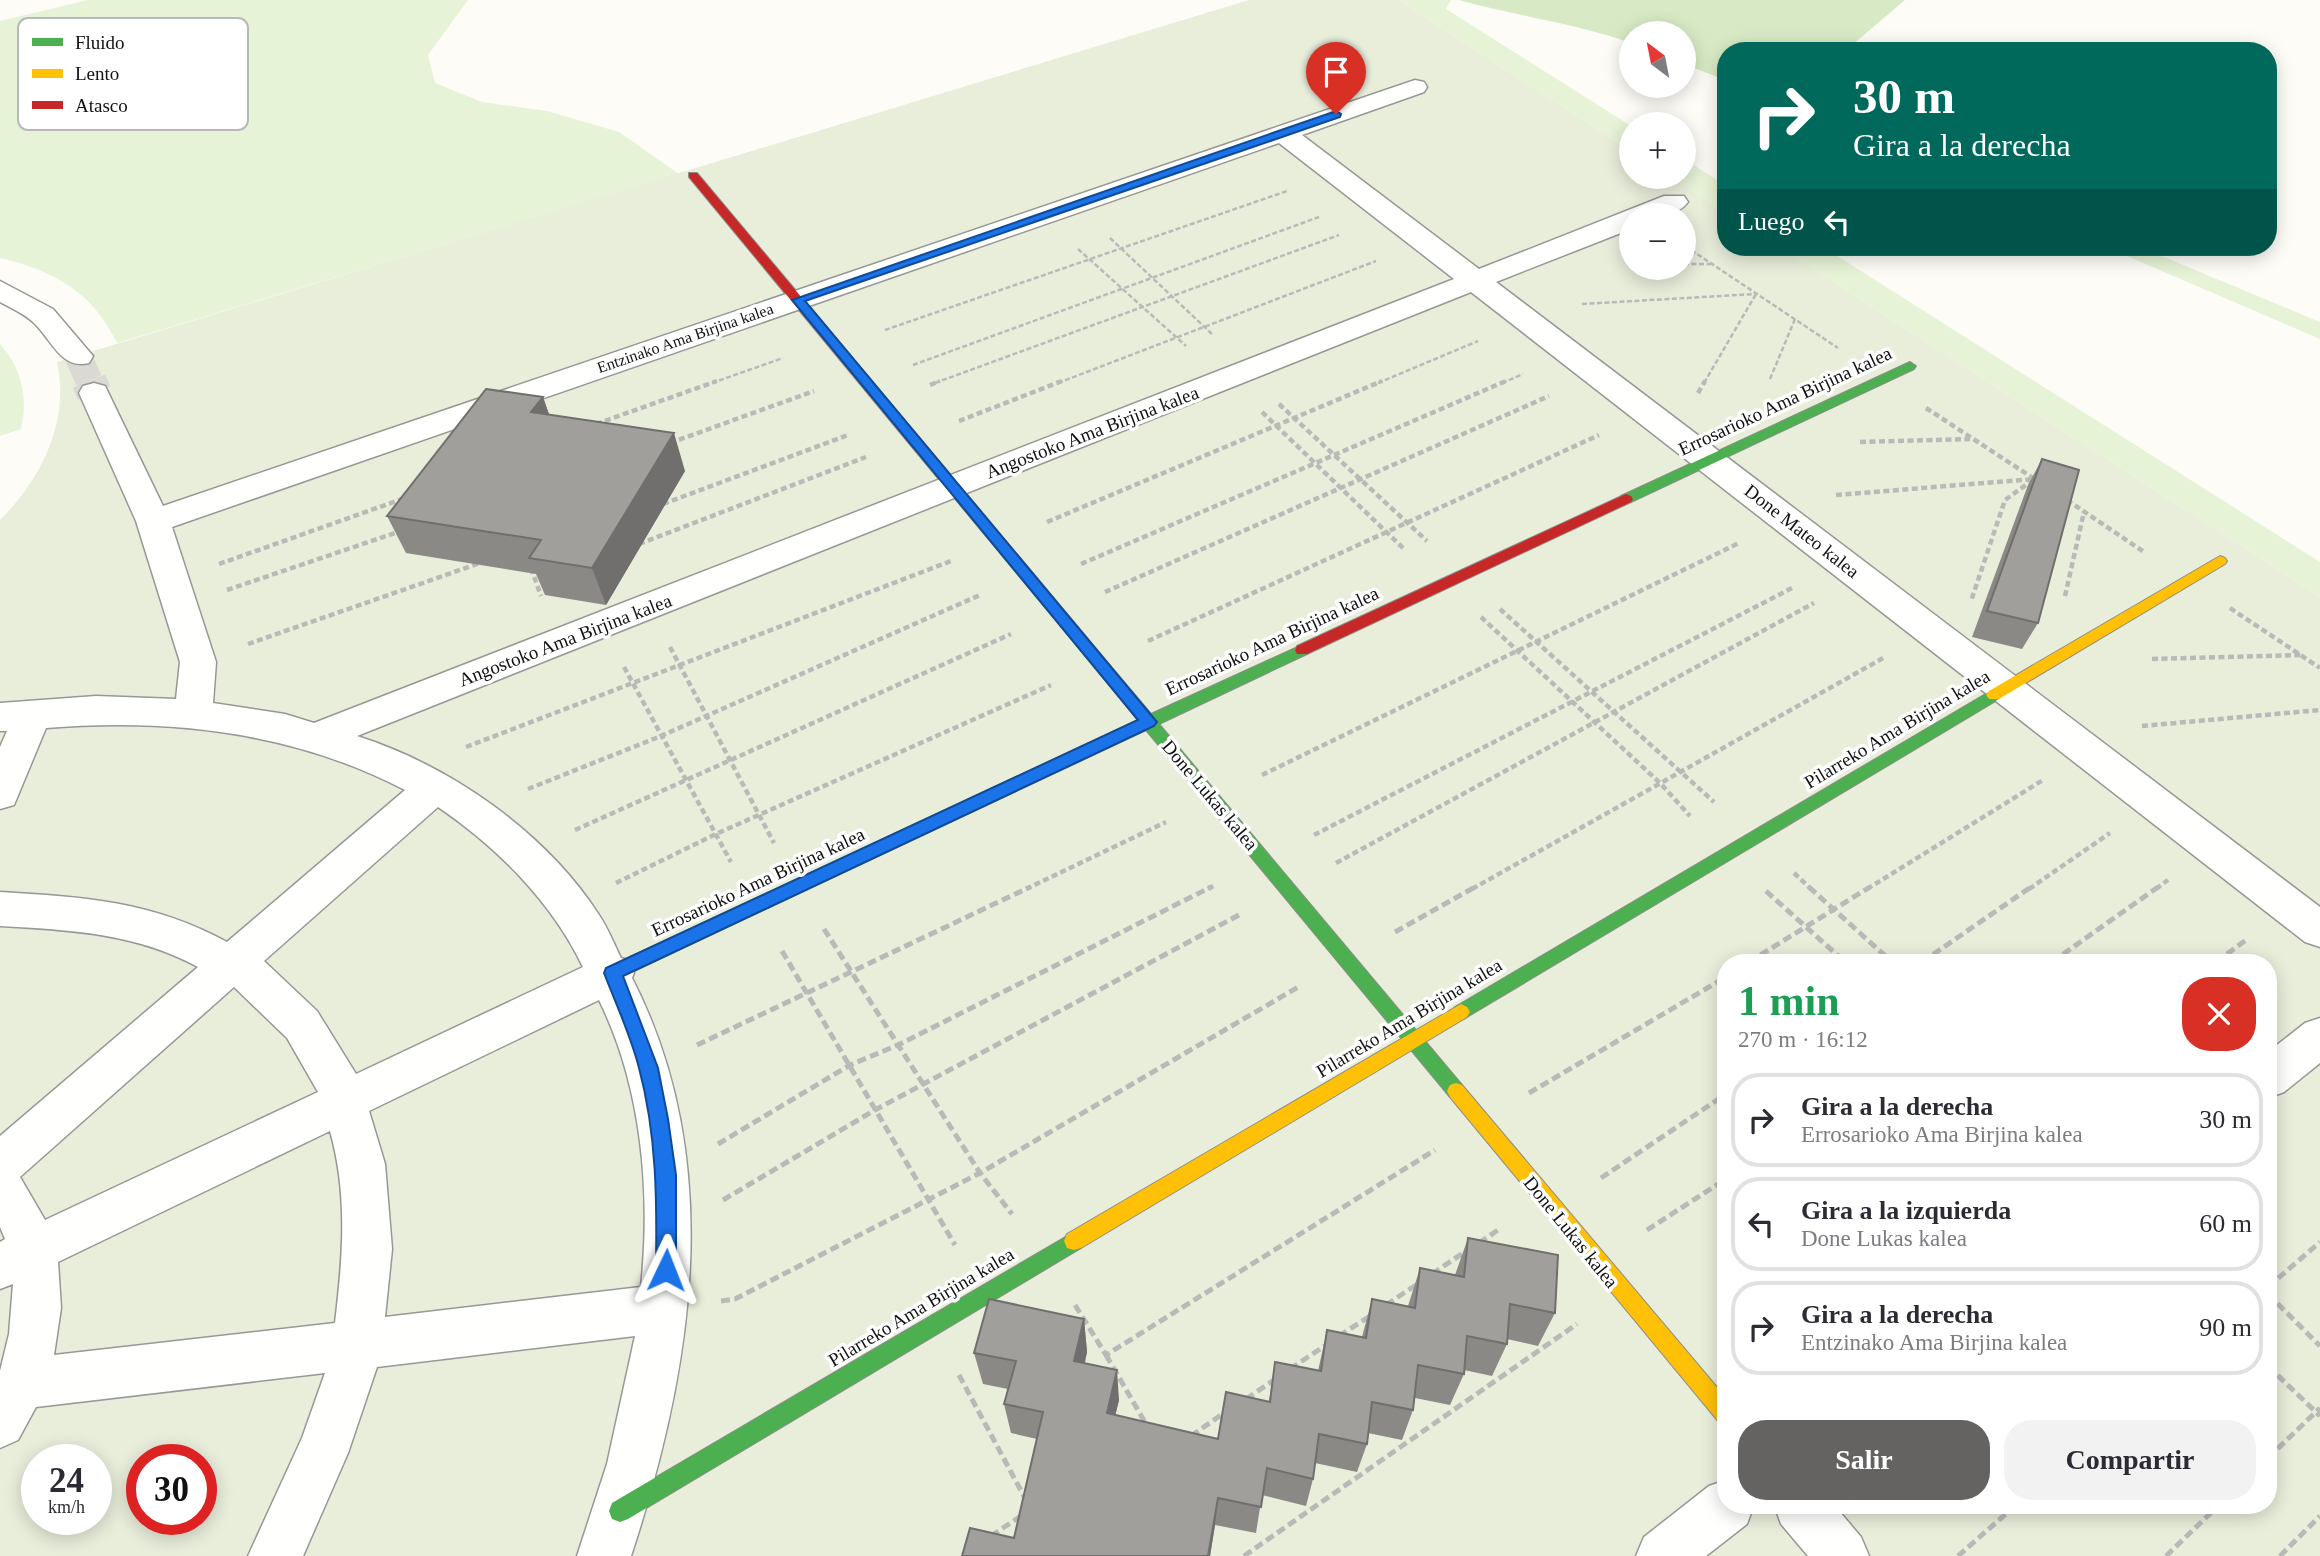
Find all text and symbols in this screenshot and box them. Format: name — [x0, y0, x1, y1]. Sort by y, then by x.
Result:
legend — [18, 18, 248, 130]
north arrow — [1619, 21, 1696, 98]
map controls — [1619, 21, 1696, 280]
text: Fluido — [75, 32, 125, 53]
pin — [1306, 42, 1366, 114]
icon: arrive — [1317, 53, 1355, 91]
text: Lento — [75, 63, 119, 84]
text: 30 m — [1853, 69, 1955, 124]
icon: right — [1738, 70, 1829, 161]
text: Atasco — [75, 95, 128, 116]
button: + — [1619, 112, 1696, 189]
text: Gira a la derecha — [1853, 127, 2071, 163]
button: − — [1619, 203, 1696, 280]
icon: left — [1818, 203, 1856, 241]
text: Luego — [1738, 207, 1804, 236]
street label: Entzinako Ama Birjina kalea — [595, 300, 776, 377]
street label: Errosarioko Ama Birjina kalea — [1675, 342, 1895, 460]
street label: Angostoko Ama Birjina kalea — [983, 381, 1202, 482]
street label: Done Mateo kalea — [1741, 480, 1864, 582]
street label: Errosarioko Ama Birjina kalea — [1162, 582, 1382, 700]
street label: Angostoko Ama Birjina kalea — [456, 589, 675, 690]
street label: Pilarreko Ama Birjina kalea — [1800, 665, 1994, 793]
street label: Done Lukas kalea — [1158, 736, 1262, 855]
street label: Errosarioko Ama Birjina kalea — [648, 823, 868, 941]
street label: Pilarreko Ama Birjina kalea — [1312, 954, 1506, 1082]
button: close — [2182, 977, 2256, 1051]
text: 1 min — [1738, 978, 1840, 1024]
text: 270 m · 16:12 — [1738, 1027, 1868, 1052]
text: Gira a la derecha — [1801, 1092, 1993, 1121]
icon: right — [1742, 1101, 1780, 1139]
text: 30 m — [2199, 1105, 2252, 1134]
text: Errosarioko Ama Birjina kalea — [1801, 1122, 2083, 1147]
street label: Done Lukas kalea — [1520, 1172, 1623, 1292]
text: Gira a la izquierda — [1801, 1196, 2011, 1225]
icon: left — [1742, 1205, 1780, 1243]
text: 60 m — [2199, 1209, 2252, 1238]
text: Done Lukas kalea — [1801, 1226, 1967, 1251]
position arrow — [629, 1233, 703, 1307]
street label: Pilarreko Ama Birjina kalea — [824, 1243, 1018, 1371]
text: Gira a la derecha — [1801, 1300, 1993, 1329]
icon: right — [1742, 1309, 1780, 1347]
text: 90 m — [2199, 1313, 2252, 1342]
text: Entzinako Ama Birjina kalea — [1801, 1330, 2067, 1355]
button: Salir — [1738, 1420, 1990, 1500]
button: Compartir — [2004, 1420, 2256, 1500]
speed limit sign: 30 — [126, 1444, 217, 1535]
text: 24 — [49, 1461, 84, 1500]
text: km/h — [48, 1497, 85, 1517]

